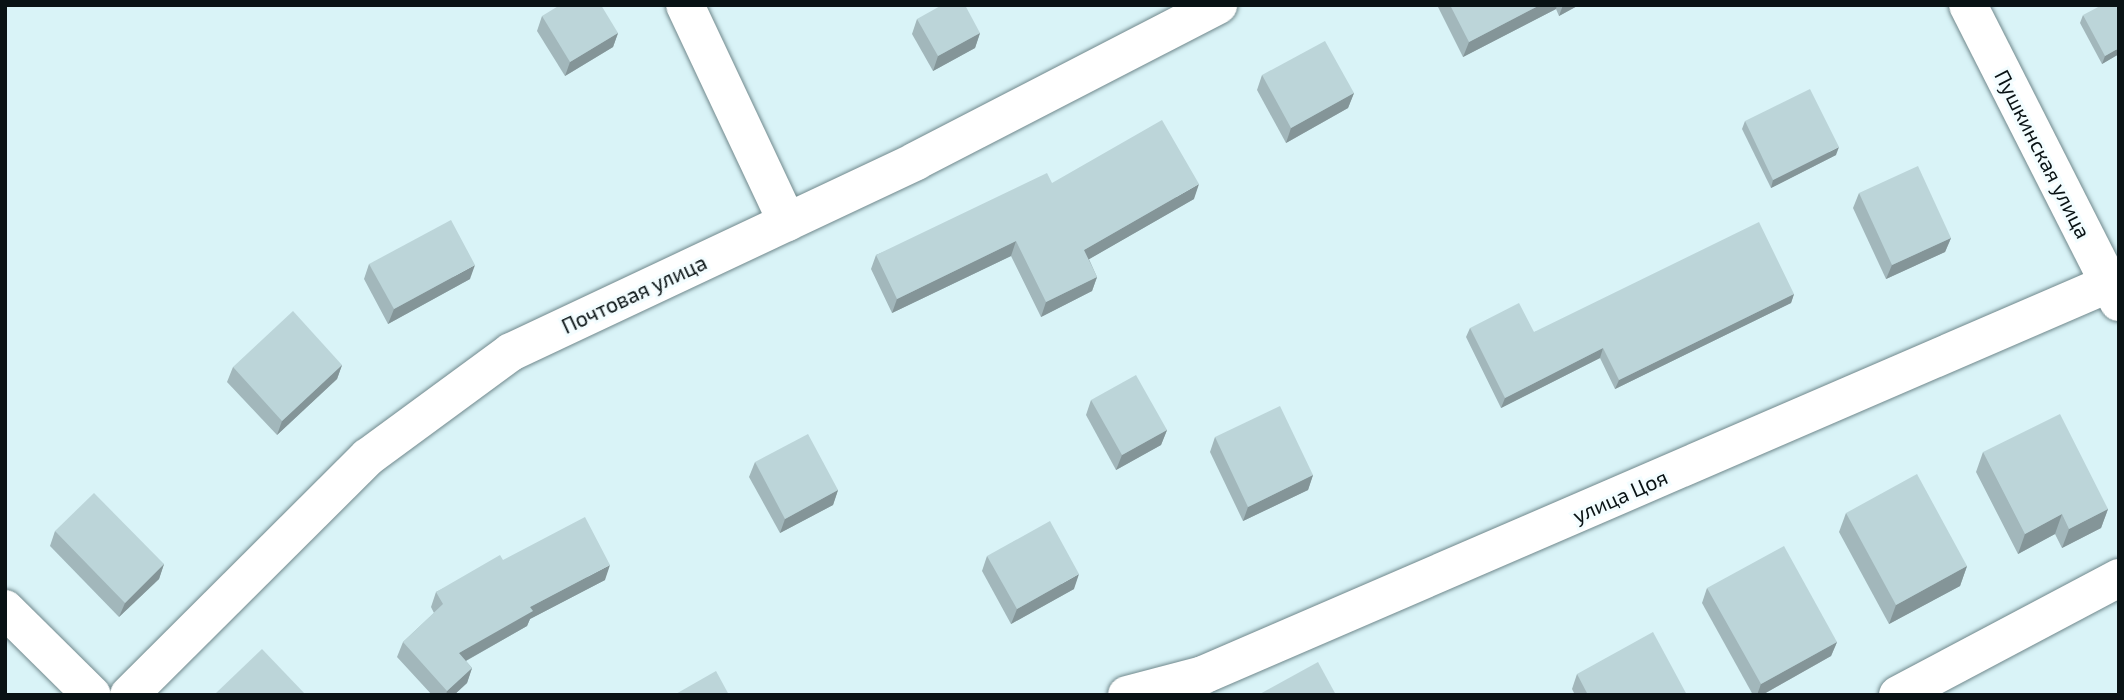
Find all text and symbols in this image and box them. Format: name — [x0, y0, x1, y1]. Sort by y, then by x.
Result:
street label: Пушкинская улица — [1990, 65, 2096, 243]
street label: Почтовая улица — [557, 249, 711, 339]
street label: улица Цоя — [1569, 464, 1671, 528]

